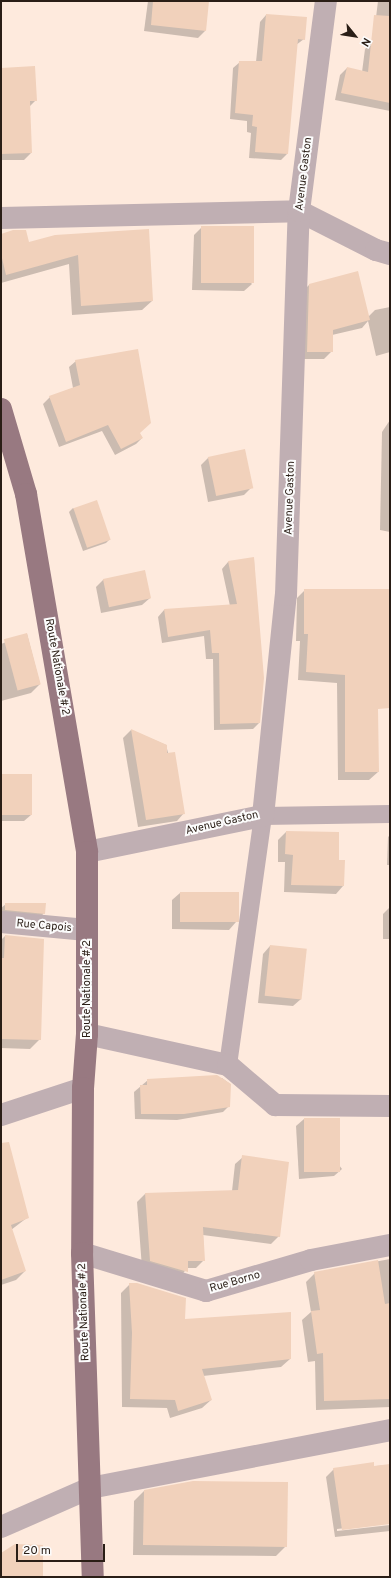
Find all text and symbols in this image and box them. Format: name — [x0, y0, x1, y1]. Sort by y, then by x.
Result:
north arrow — [335, 16, 375, 56]
text: N — [357, 35, 373, 49]
street label: Avenue Gaston — [293, 136, 315, 212]
street label: Avenue Gaston — [282, 461, 298, 535]
street label: Route Nationale # 2 — [42, 618, 72, 716]
street label: Avenue Gaston — [184, 808, 260, 838]
street label: Rue Capois — [16, 917, 72, 935]
street label: Route Nationale # 2 — [80, 940, 94, 1038]
street label: Route Nationale # 2 — [76, 1263, 92, 1361]
street label: Rue Borno — [208, 1269, 262, 1295]
scale bar — [18, 1536, 107, 1562]
text: 20 m — [23, 1543, 51, 1559]

